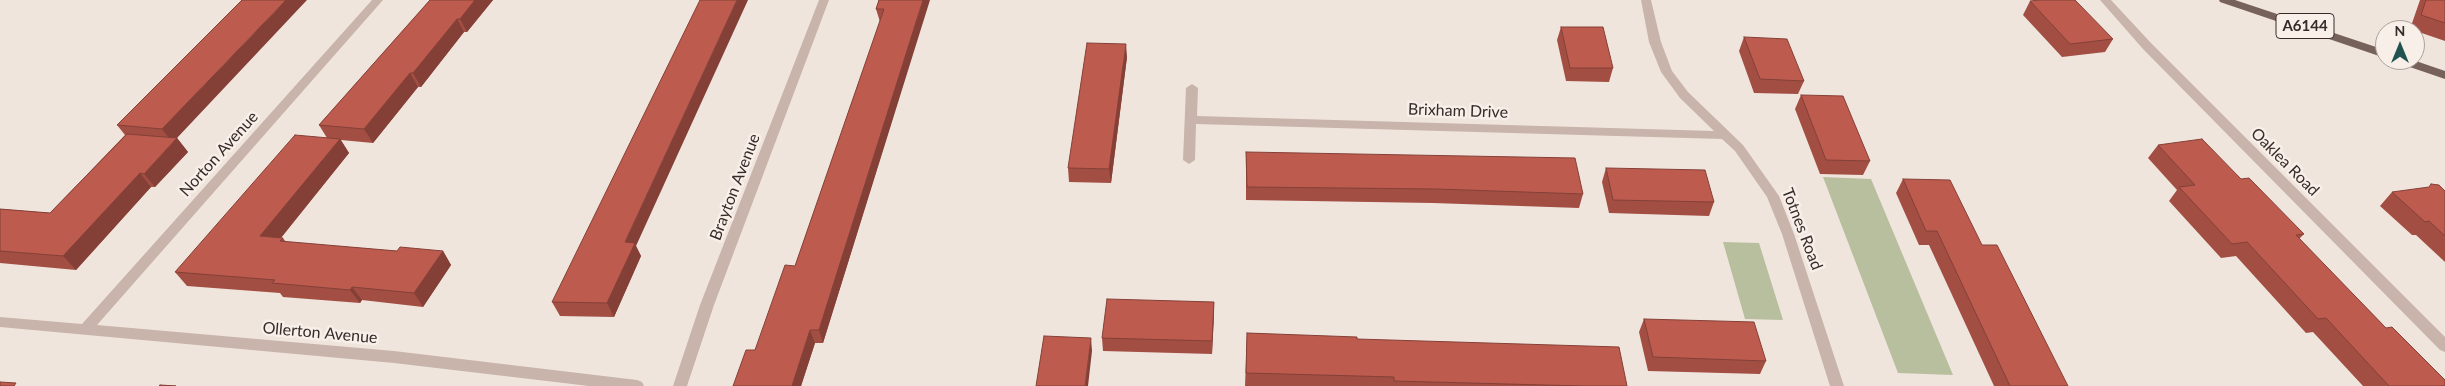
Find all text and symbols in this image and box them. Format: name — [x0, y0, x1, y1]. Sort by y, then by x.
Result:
road number: A6144 — [2276, 14, 2334, 38]
north arrow — [2375, 20, 2425, 70]
text: N — [2395, 22, 2405, 39]
street label: Brixham Drive — [1408, 100, 1508, 122]
street label: Norton Avenue — [176, 108, 262, 200]
street label: Oaklea Road — [2247, 124, 2323, 200]
street label: Brayton Avenue — [706, 131, 764, 243]
street label: Totnes Road — [1778, 185, 1826, 273]
street label: Ollerton Avenue — [262, 318, 378, 348]

